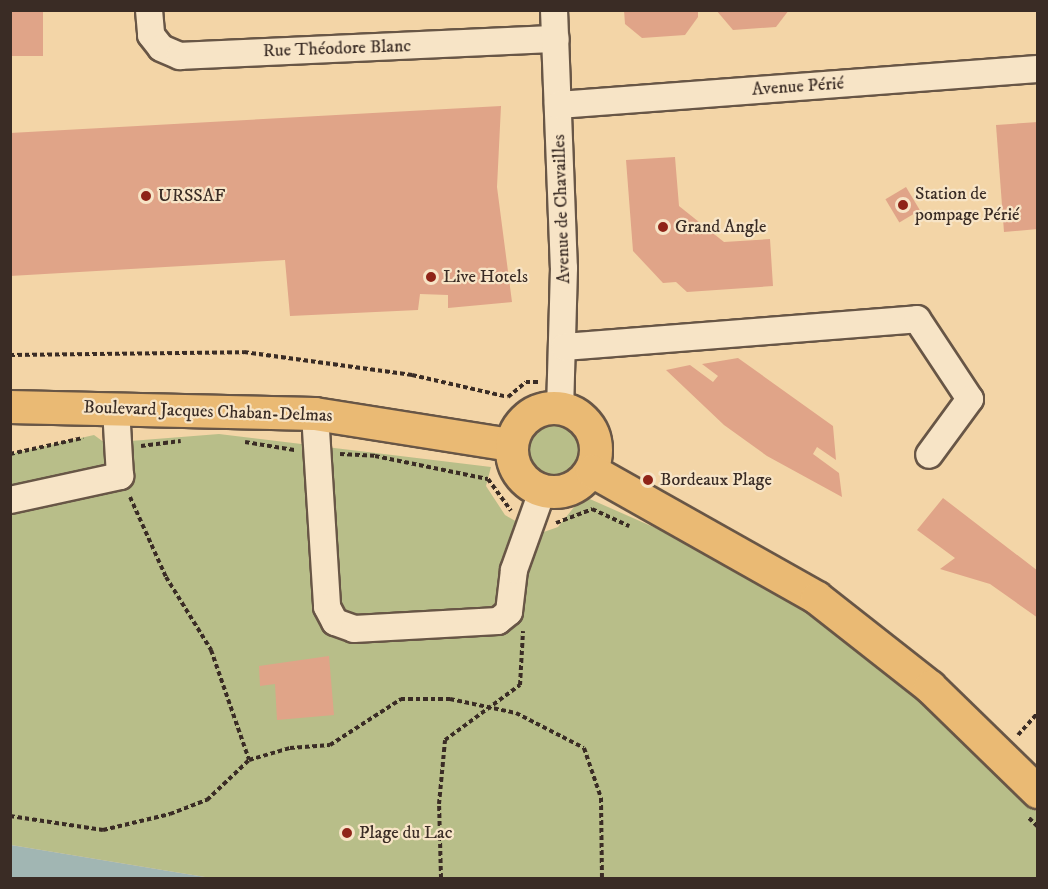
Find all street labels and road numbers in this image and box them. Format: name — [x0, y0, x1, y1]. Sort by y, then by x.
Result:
street label: Rue Théodore Blanc — [263, 36, 411, 62]
street label: Avenue Périé — [751, 73, 845, 101]
street label: Avenue de Chavailles — [549, 134, 575, 284]
street label: Boulevard Jacques Chaban-Delmas — [83, 397, 333, 427]

